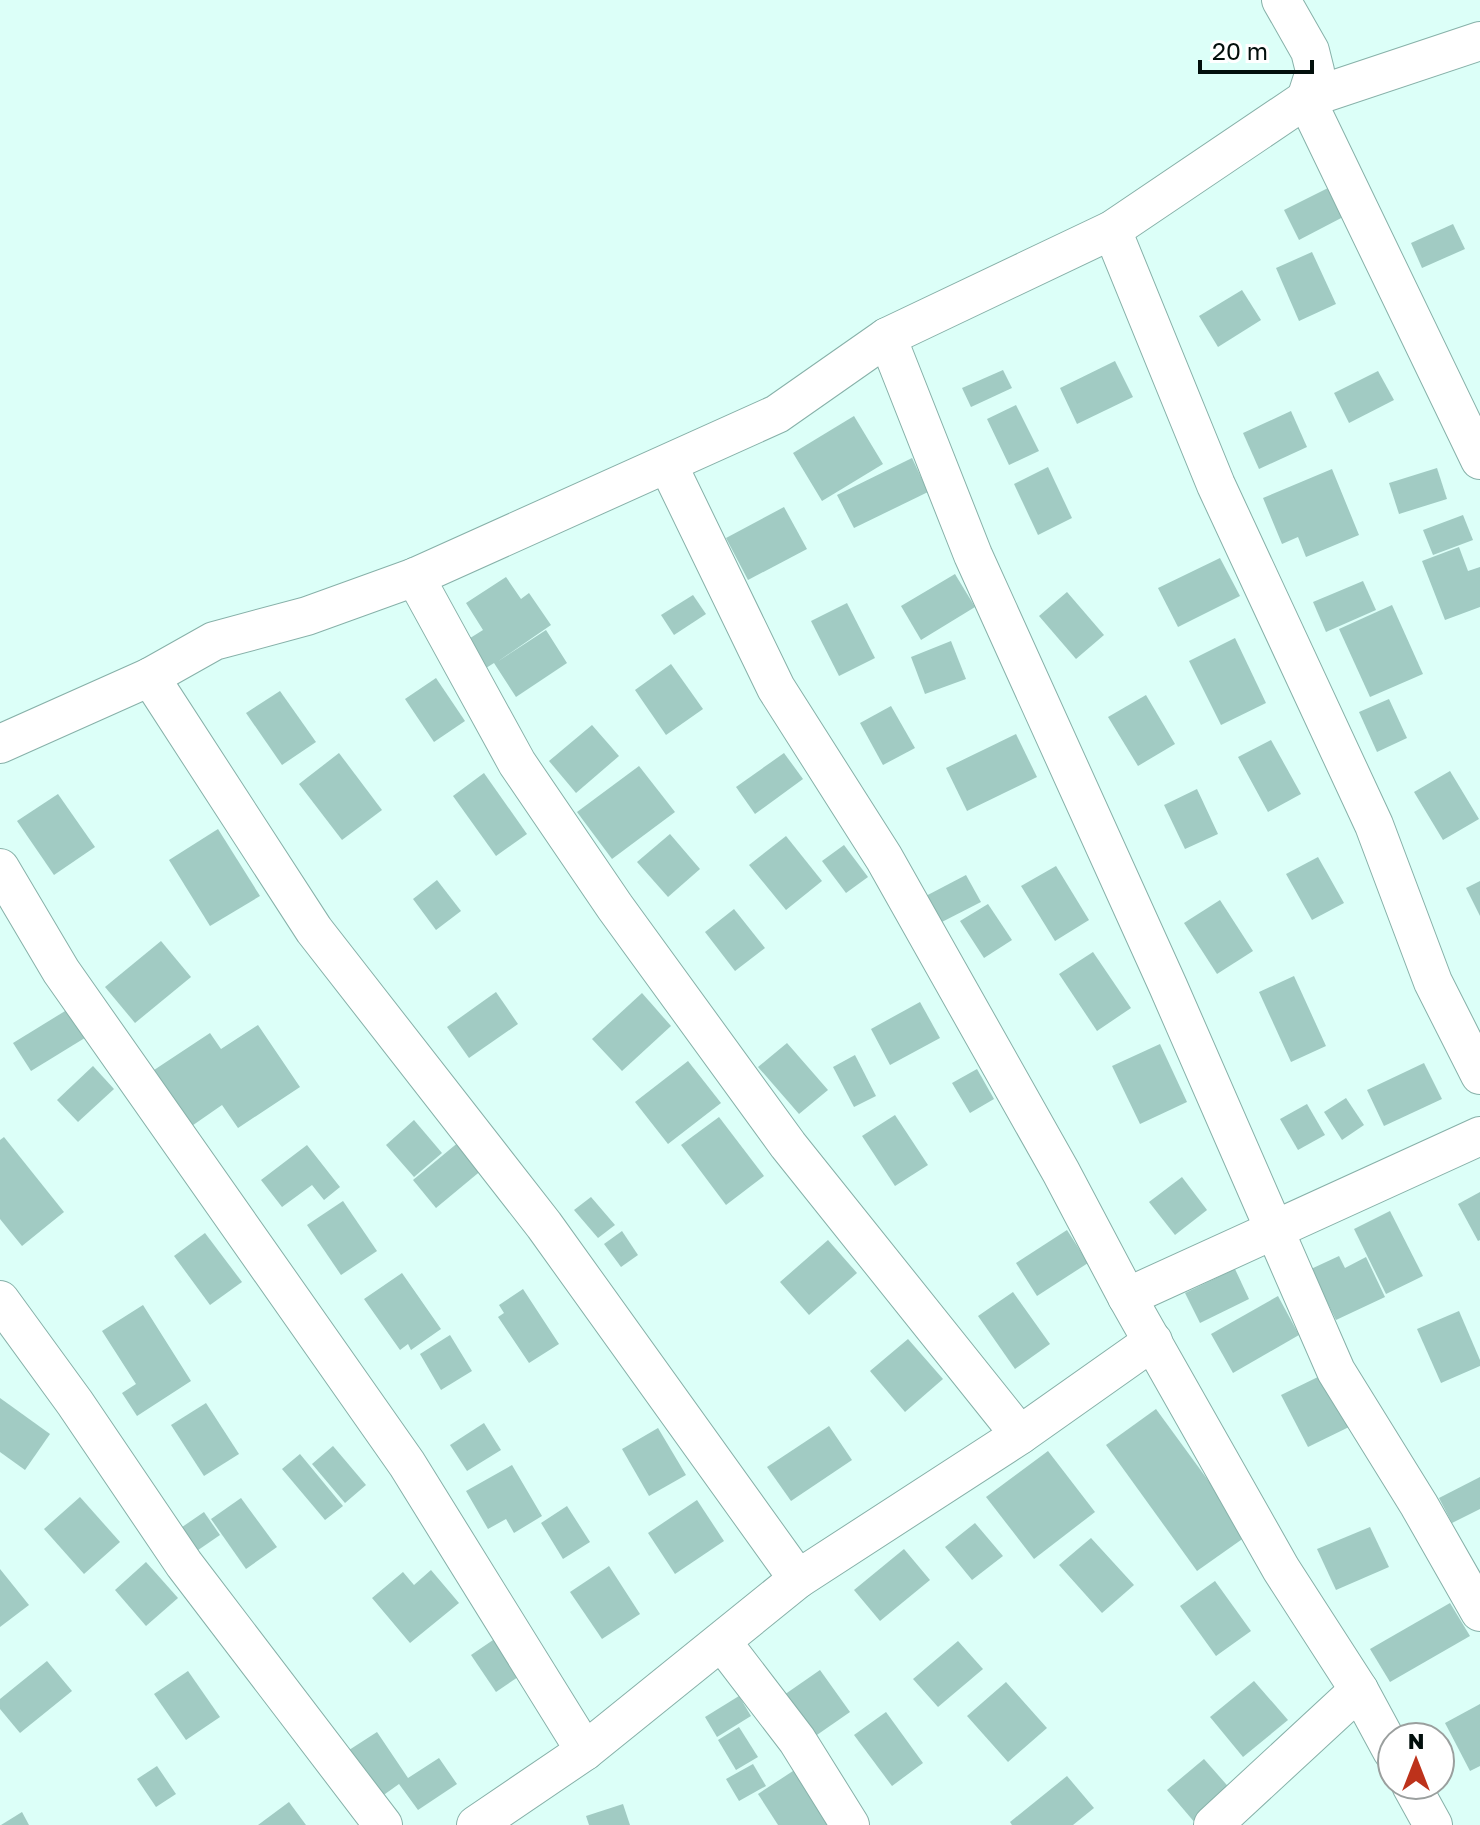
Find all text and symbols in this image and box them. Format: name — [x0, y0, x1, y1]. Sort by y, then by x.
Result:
scale bar — [1200, 24, 1312, 74]
text: 20 m — [1212, 36, 1268, 65]
north arrow — [1376, 1721, 1456, 1801]
text: N — [1408, 1727, 1424, 1754]

